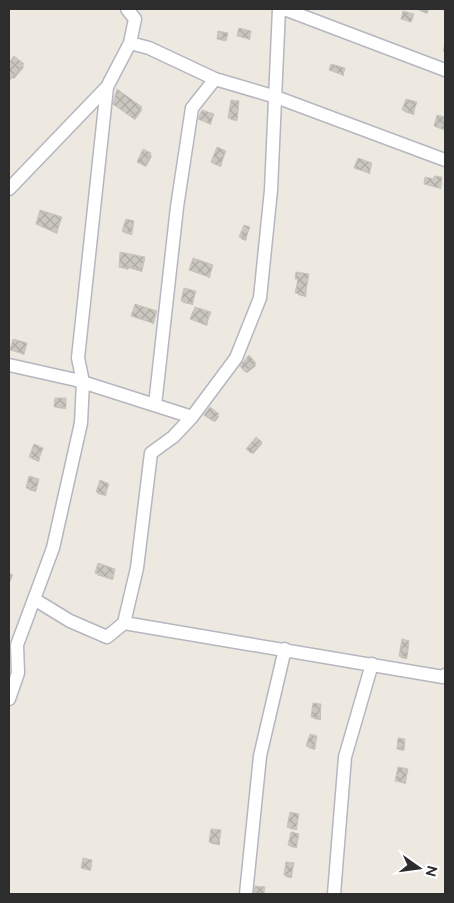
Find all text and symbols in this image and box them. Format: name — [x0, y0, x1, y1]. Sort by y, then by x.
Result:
north arrow — [394, 843, 444, 893]
text: N — [423, 864, 441, 878]

